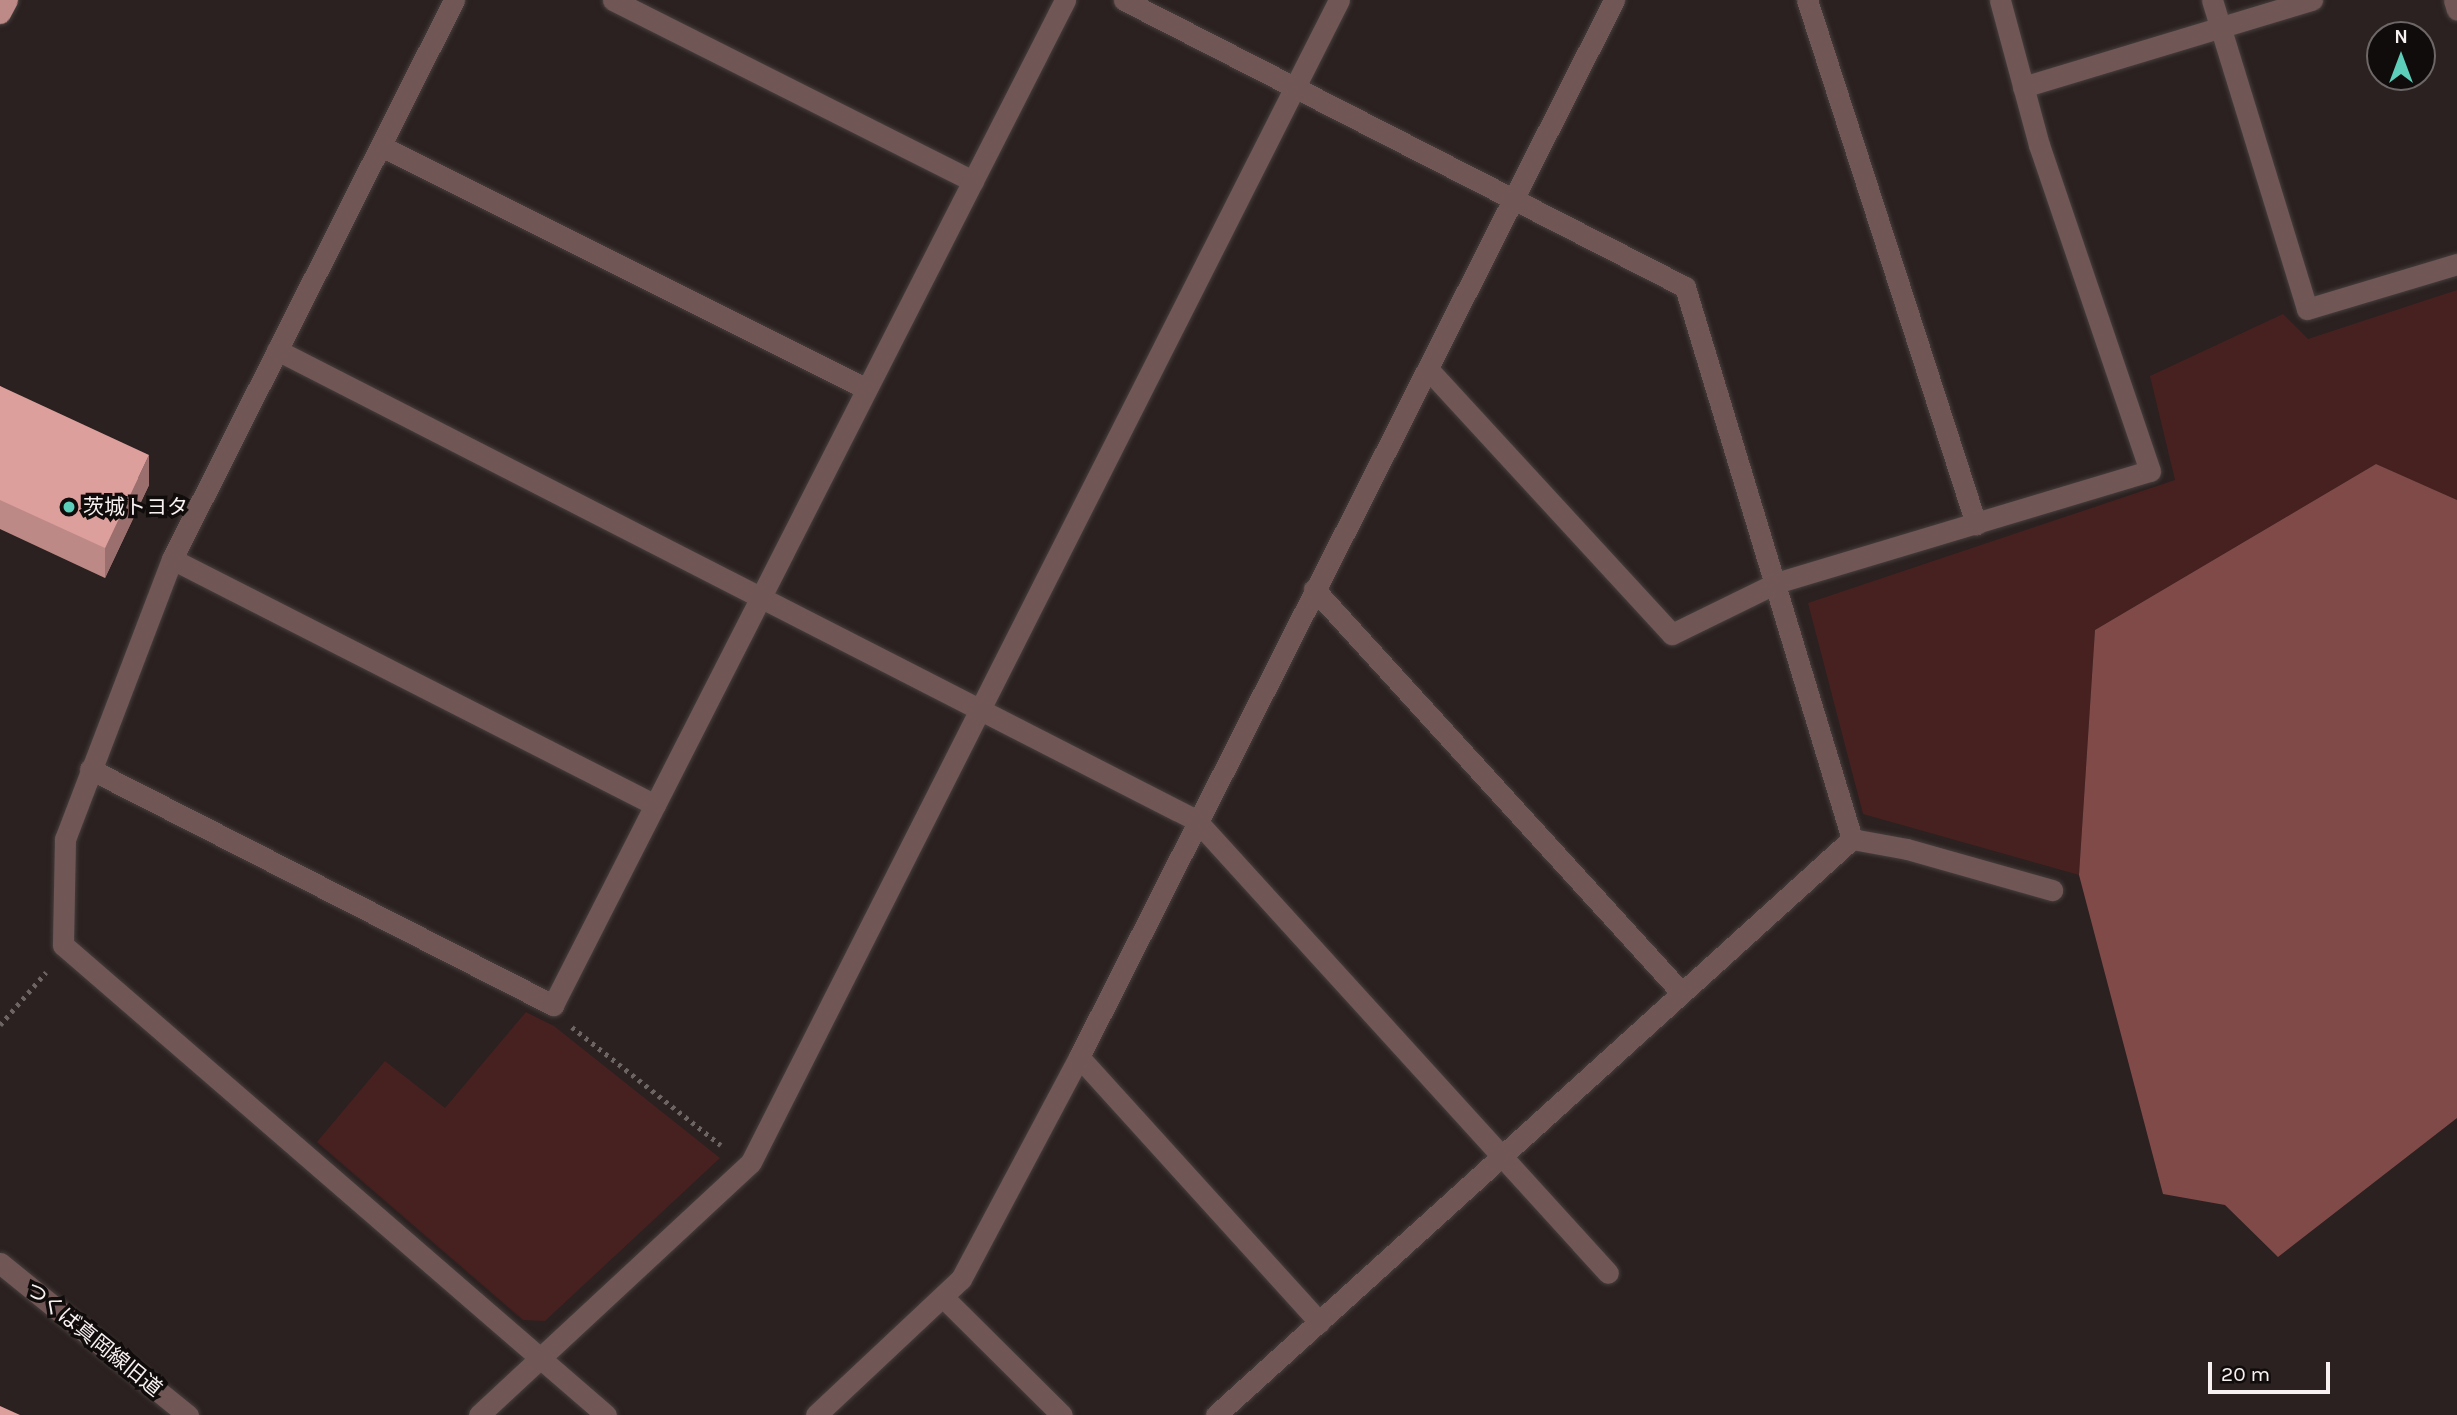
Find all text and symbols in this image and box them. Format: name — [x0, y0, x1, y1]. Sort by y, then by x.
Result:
north arrow — [2366, 21, 2436, 91]
text: N — [2394, 26, 2408, 48]
place label: 茨城トヨタ — [83, 494, 188, 520]
marker: 茨城トヨタ — [61, 499, 77, 515]
street label: つくば真岡線旧道 — [21, 1276, 167, 1402]
scale bar — [2212, 1348, 2334, 1392]
text: 20 m — [2221, 1362, 2270, 1386]

